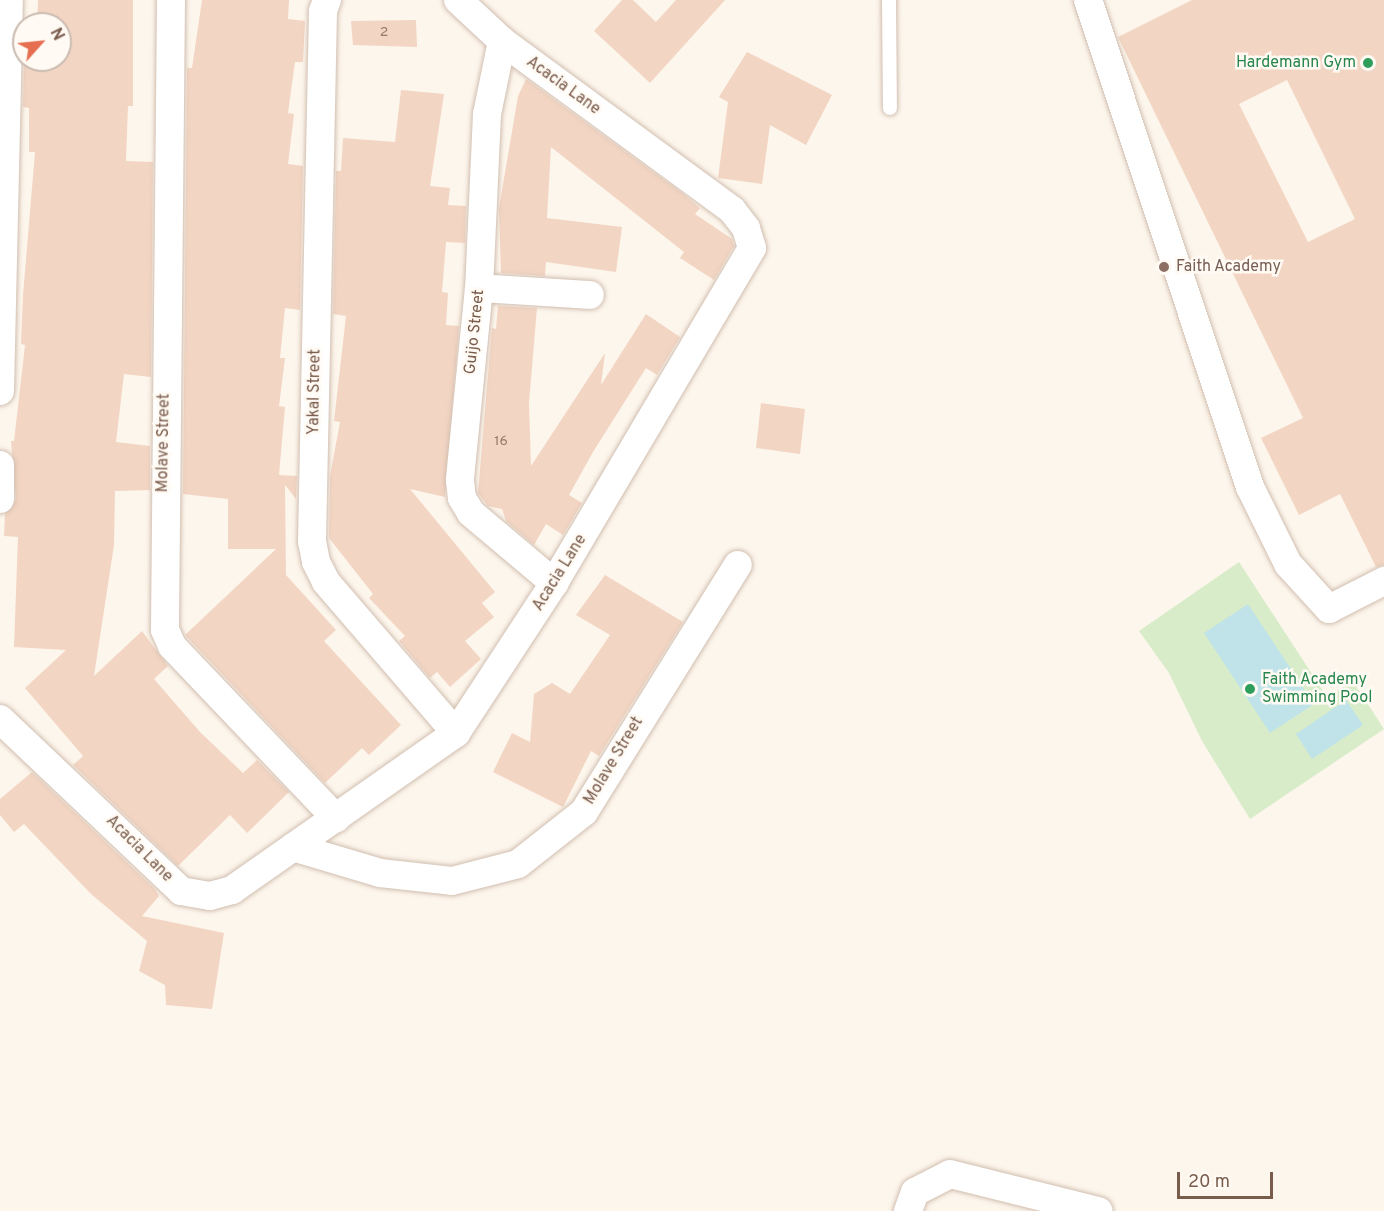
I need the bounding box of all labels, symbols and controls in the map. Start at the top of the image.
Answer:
north arrow [12,12,72,72]
text: N [45,25,68,44]
house number: 2 [380,25,388,41]
street label: Acacia Lane [522,53,604,119]
place label: Hardemann Gym [1236,53,1356,73]
marker: Hardemann Gym [1361,56,1375,70]
place label: Faith Academy [1176,257,1282,277]
marker: Faith Academy [1157,260,1171,274]
street label: Guijo Street [461,289,489,375]
street label: Yakal Street [305,349,325,435]
street label: Molave Street [154,393,174,493]
house number: 16 [494,434,508,450]
street label: Acacia Lane [529,531,591,615]
place label: Faith Academy Swimming Pool [1262,670,1372,708]
marker: Faith Academy Swimming Pool [1243,682,1257,696]
street label: Molave Street [580,714,648,808]
street label: Acacia Lane [102,812,176,886]
scale bar [1180,1160,1276,1198]
text: 20 m [1188,1171,1230,1194]

